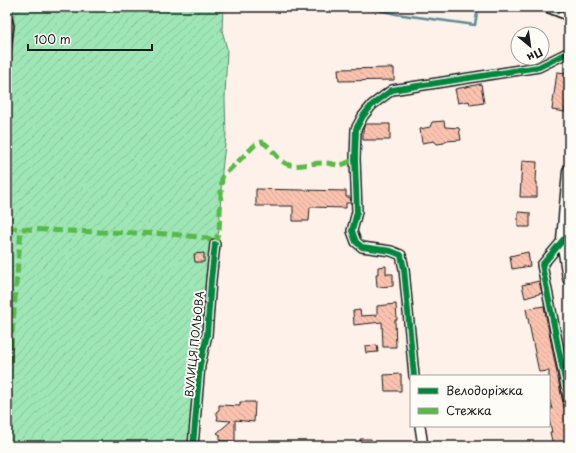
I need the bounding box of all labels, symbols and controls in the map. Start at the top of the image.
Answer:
scale bar [28,26,152,52]
north arrow [510,26,550,66]
text: 100 m [34,30,71,48]
text: Пн [524,44,546,66]
street label: ВУЛИЦЯ ПОЛЬОВА [180,290,208,398]
legend [410,375,550,427]
text: Велодоріжка [446,381,523,399]
text: Стежка [446,401,492,419]

